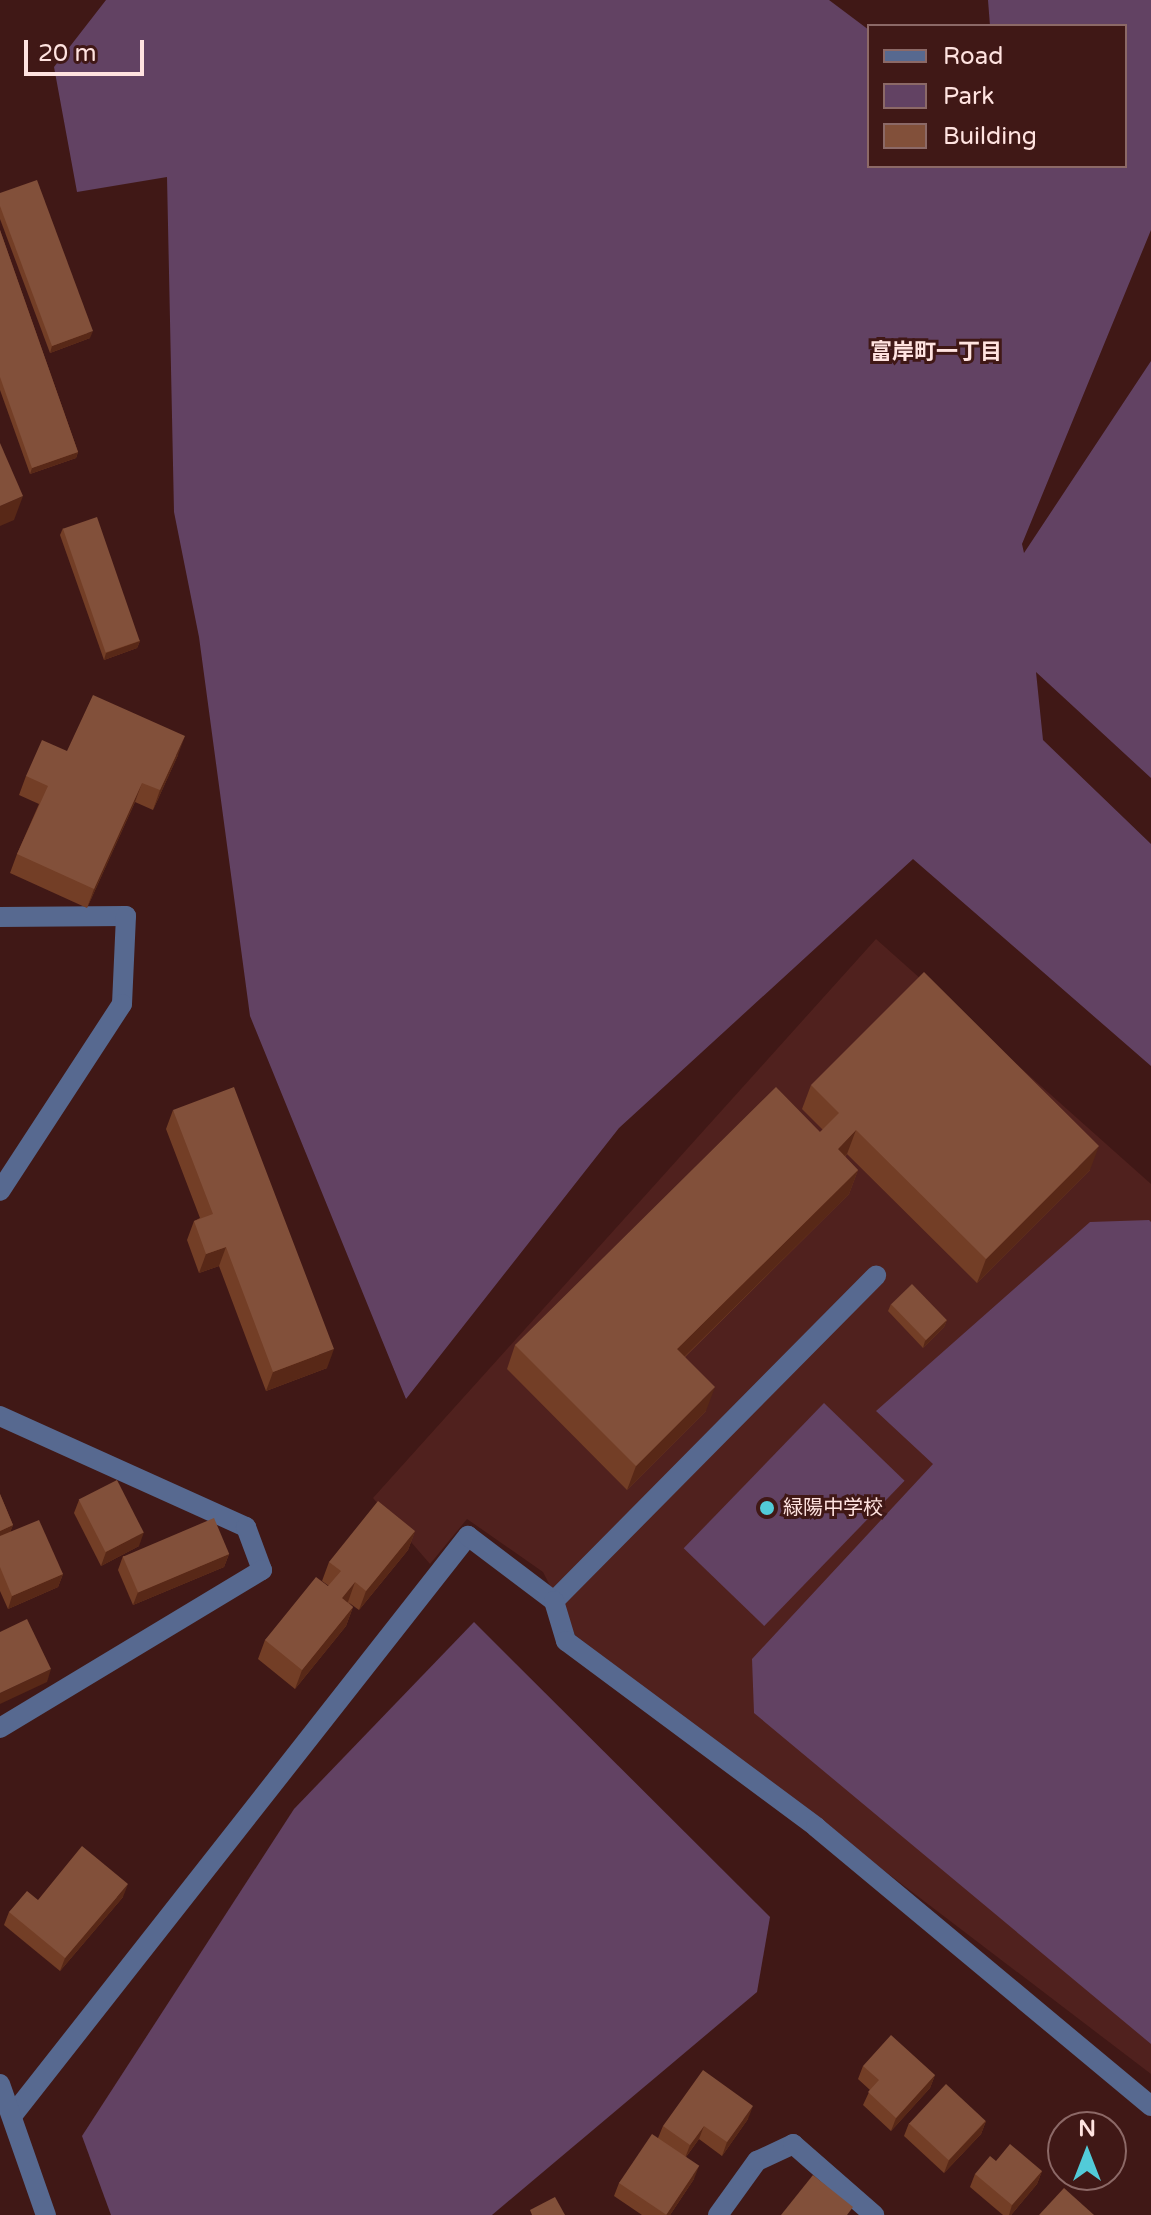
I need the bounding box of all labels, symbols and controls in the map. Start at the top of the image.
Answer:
scale bar [28,24,148,74]
legend [867,24,1127,168]
text: 20 m [38,39,96,68]
text: Road [943,42,1003,71]
text: Park [943,82,994,111]
text: Building [943,122,1037,151]
district label: 富岸町一丁目 [870,340,1002,366]
place label: 緑陽中学校 [783,1496,883,1520]
marker: 緑陽中学校 [758,1499,776,1517]
north arrow [1047,2111,1127,2191]
text: N [1078,2116,1096,2142]

